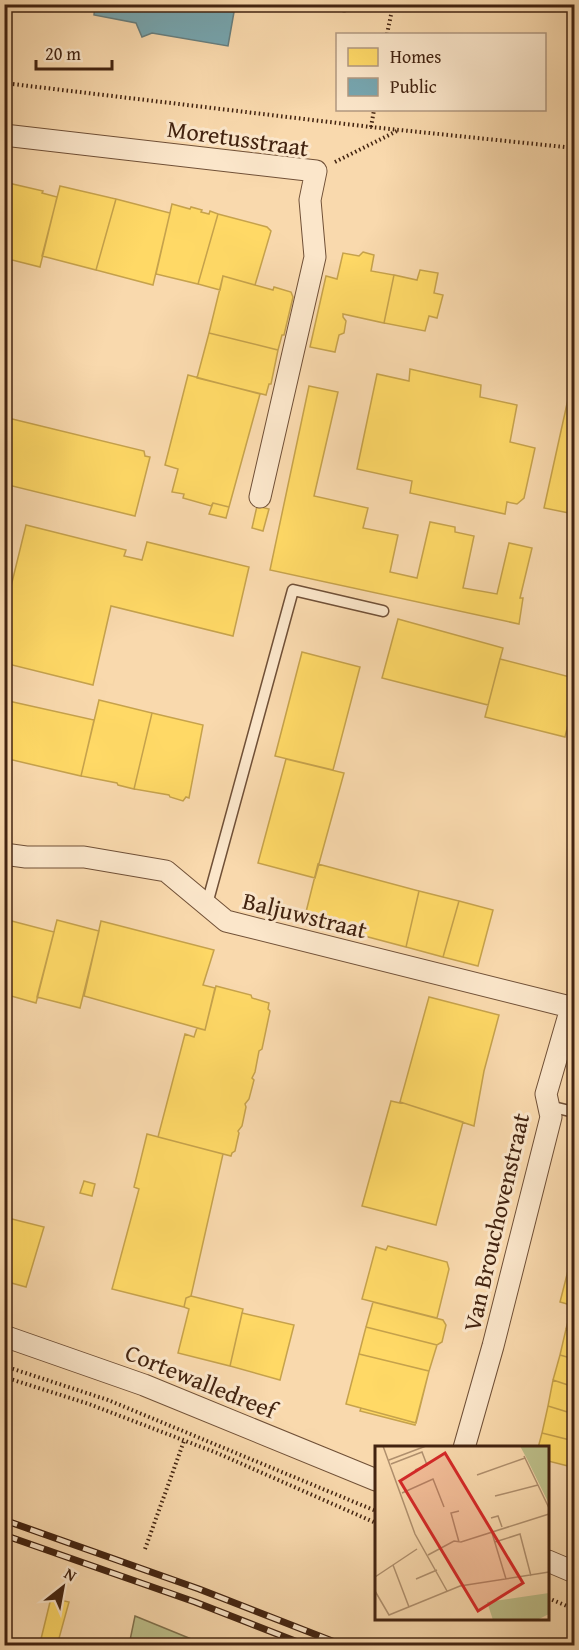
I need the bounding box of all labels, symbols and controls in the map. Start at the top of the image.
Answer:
scale bar [36,33,112,71]
legend [336,33,546,111]
text: 20 m [45,40,81,67]
text: Homes [390,43,441,70]
text: Public [390,73,437,100]
street label: Moretusstraat [165,111,312,165]
street label: Baljuwstraat [239,883,371,947]
street label: Van Brouchovenstraat [454,1109,538,1335]
street label: Cortewalledreef [120,1335,284,1428]
inset map [375,1446,549,1620]
north arrow [33,1557,93,1617]
text: N [60,1561,82,1587]

